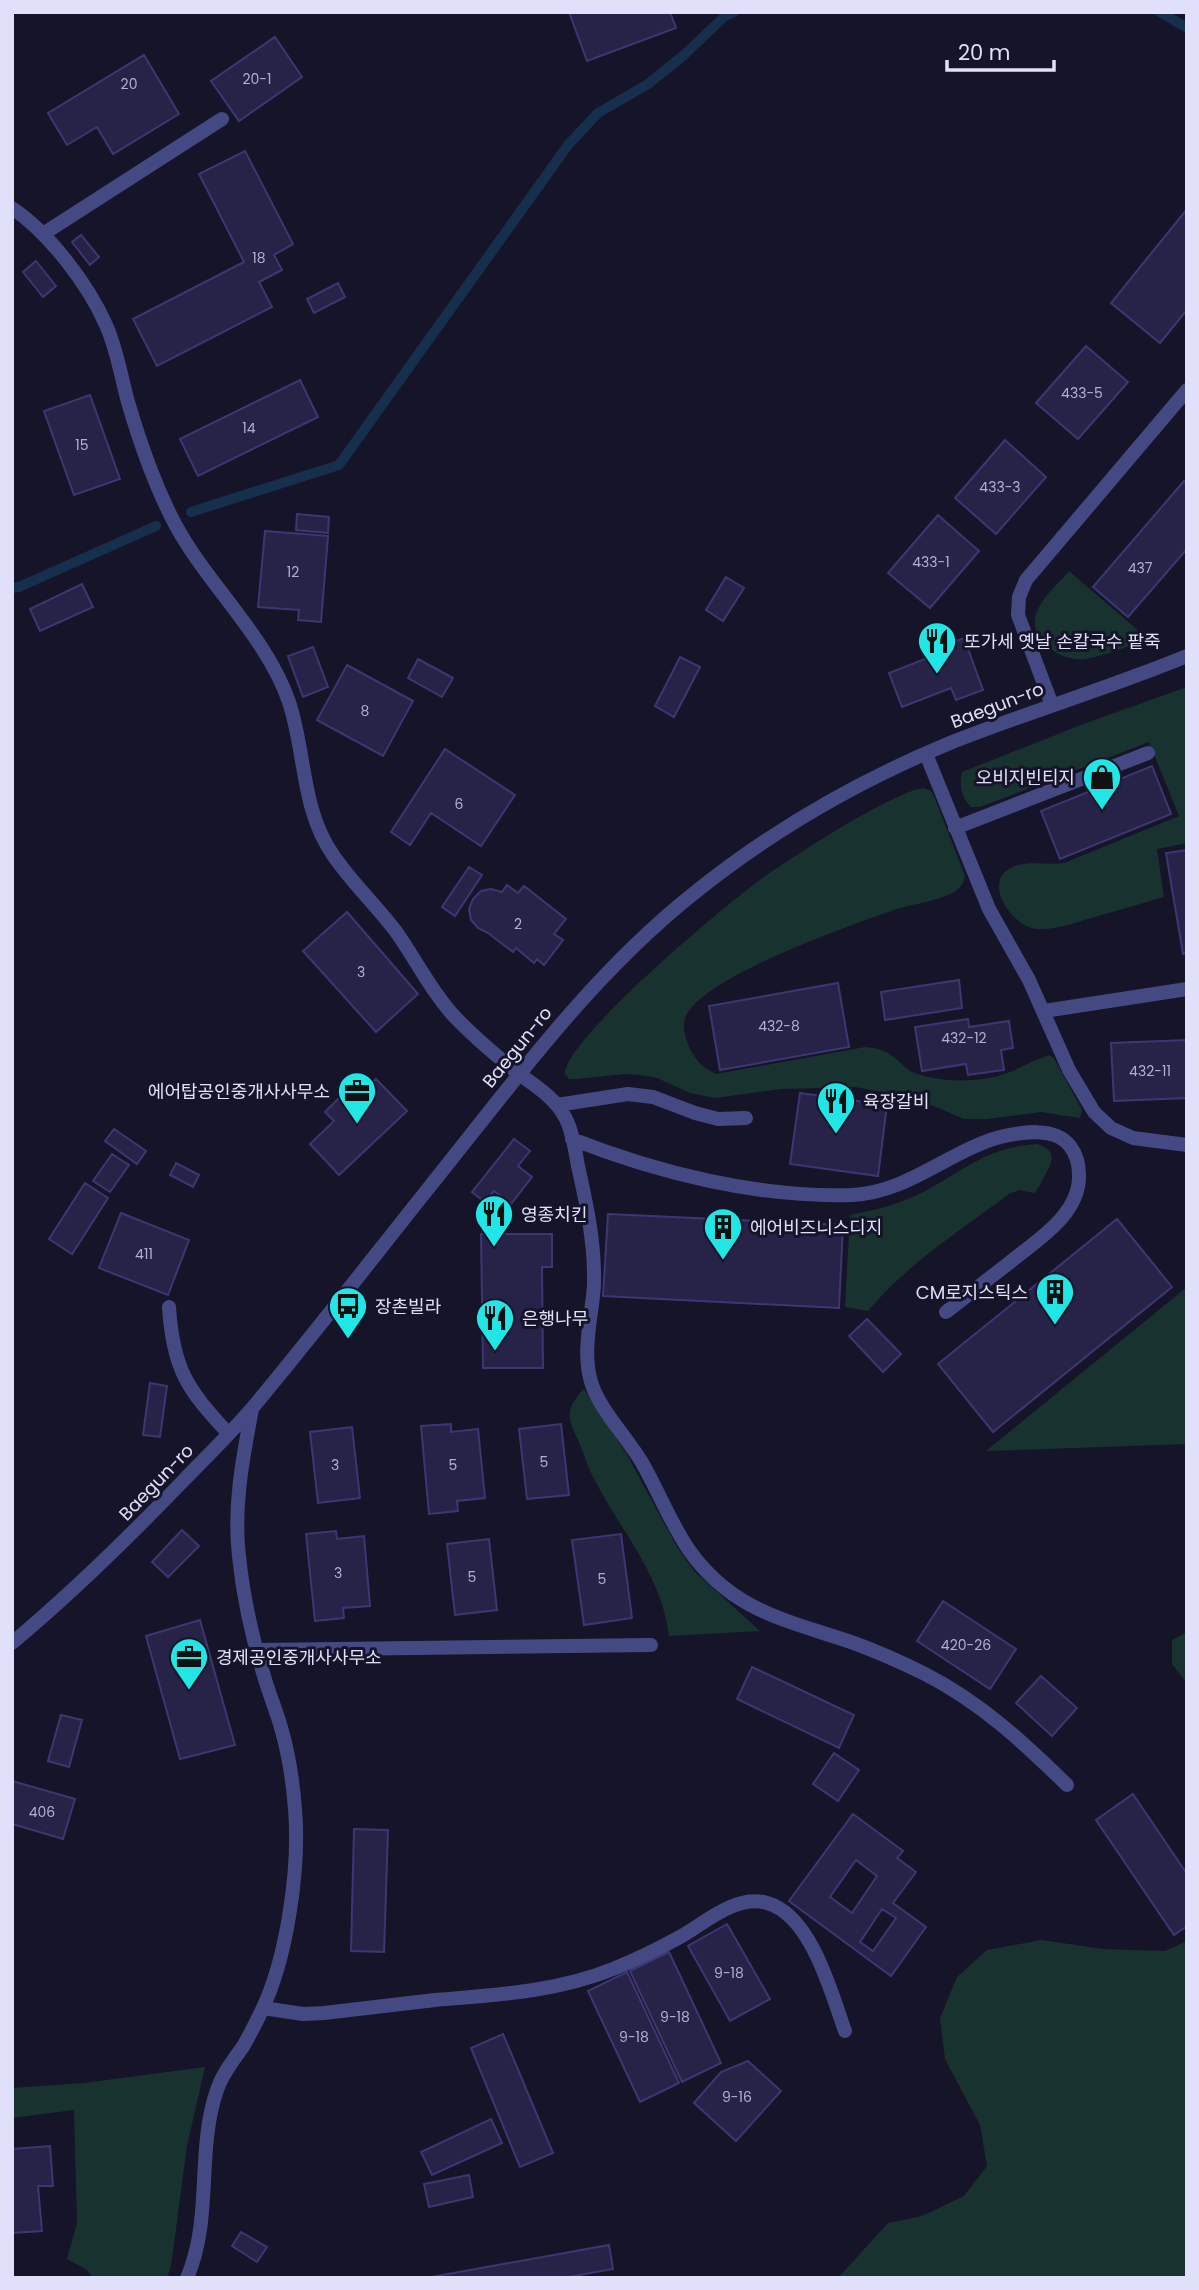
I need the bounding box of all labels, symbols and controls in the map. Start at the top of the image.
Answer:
scale bar [947,28,1054,72]
text: 20 m [958,38,1011,67]
house number: 20-1 [242,69,272,89]
house number: 20 [121,74,137,94]
house number: 18 [252,248,266,268]
house number: 433-5 [1061,383,1103,403]
house number: 14 [242,418,256,438]
house number: 15 [75,435,89,455]
house number: 433-3 [979,477,1021,497]
house number: 433-1 [912,552,950,572]
house number: 437 [1128,558,1153,578]
house number: 12 [287,562,299,582]
restaurant icon: 또가세 옛날 손칼국수 팥죽 [916,620,958,675]
place label: 또가세 옛날 손칼국수 팥죽 [964,629,1161,654]
street label: Baegun-ro [947,676,1047,734]
house number: 8 [361,701,370,721]
shop icon: 오비지빈티지 [1081,756,1123,811]
place label: 오비지빈티지 [976,765,1075,790]
house number: 6 [455,794,464,814]
house number: 2 [514,914,522,934]
house number: 3 [357,962,365,982]
street label: Baegun-ro [477,1001,557,1093]
house number: 432-8 [758,1016,800,1036]
house number: 432-12 [941,1028,987,1048]
house number: 432-11 [1129,1061,1171,1081]
office icon: 에어탑공인중개사사무소 [336,1070,378,1125]
place label: 에어탑공인중개사사무소 [148,1079,330,1104]
restaurant icon: 육장갈비 [815,1080,857,1135]
place label: 육장갈비 [863,1089,929,1114]
restaurant icon: 영종치킨 [473,1193,515,1248]
place label: 영종치킨 [521,1202,587,1227]
building icon: 에어비즈니스디지 [702,1206,744,1261]
place label: 에어비즈니스디지 [750,1215,882,1240]
house number: 411 [135,1244,153,1264]
building icon: CM로지스틱스 [1034,1271,1076,1326]
place label: CM로지스틱스 [916,1280,1028,1305]
bus stop icon: 장촌빌라 [327,1285,369,1340]
place label: 장촌빌라 [375,1294,442,1319]
restaurant icon: 은행나무 [474,1297,516,1352]
place label: 은행나무 [522,1306,588,1331]
street label: Baegun-ro [113,1438,199,1526]
house number: 5 [540,1452,548,1472]
house number: 3 [331,1455,339,1475]
house number: 5 [449,1455,457,1475]
house number: 3 [334,1563,342,1583]
house number: 5 [468,1567,476,1587]
house number: 5 [598,1569,606,1589]
house number: 420-26 [941,1635,991,1655]
office icon: 경제공인중개사사무소 [168,1636,210,1691]
place label: 경제공인중개사사무소 [216,1645,382,1670]
house number: 406 [29,1802,55,1822]
house number: 9-18 [714,1963,744,1983]
house number: 9-18 [660,2007,690,2027]
house number: 9-18 [619,2027,649,2047]
house number: 9-16 [722,2087,752,2107]

